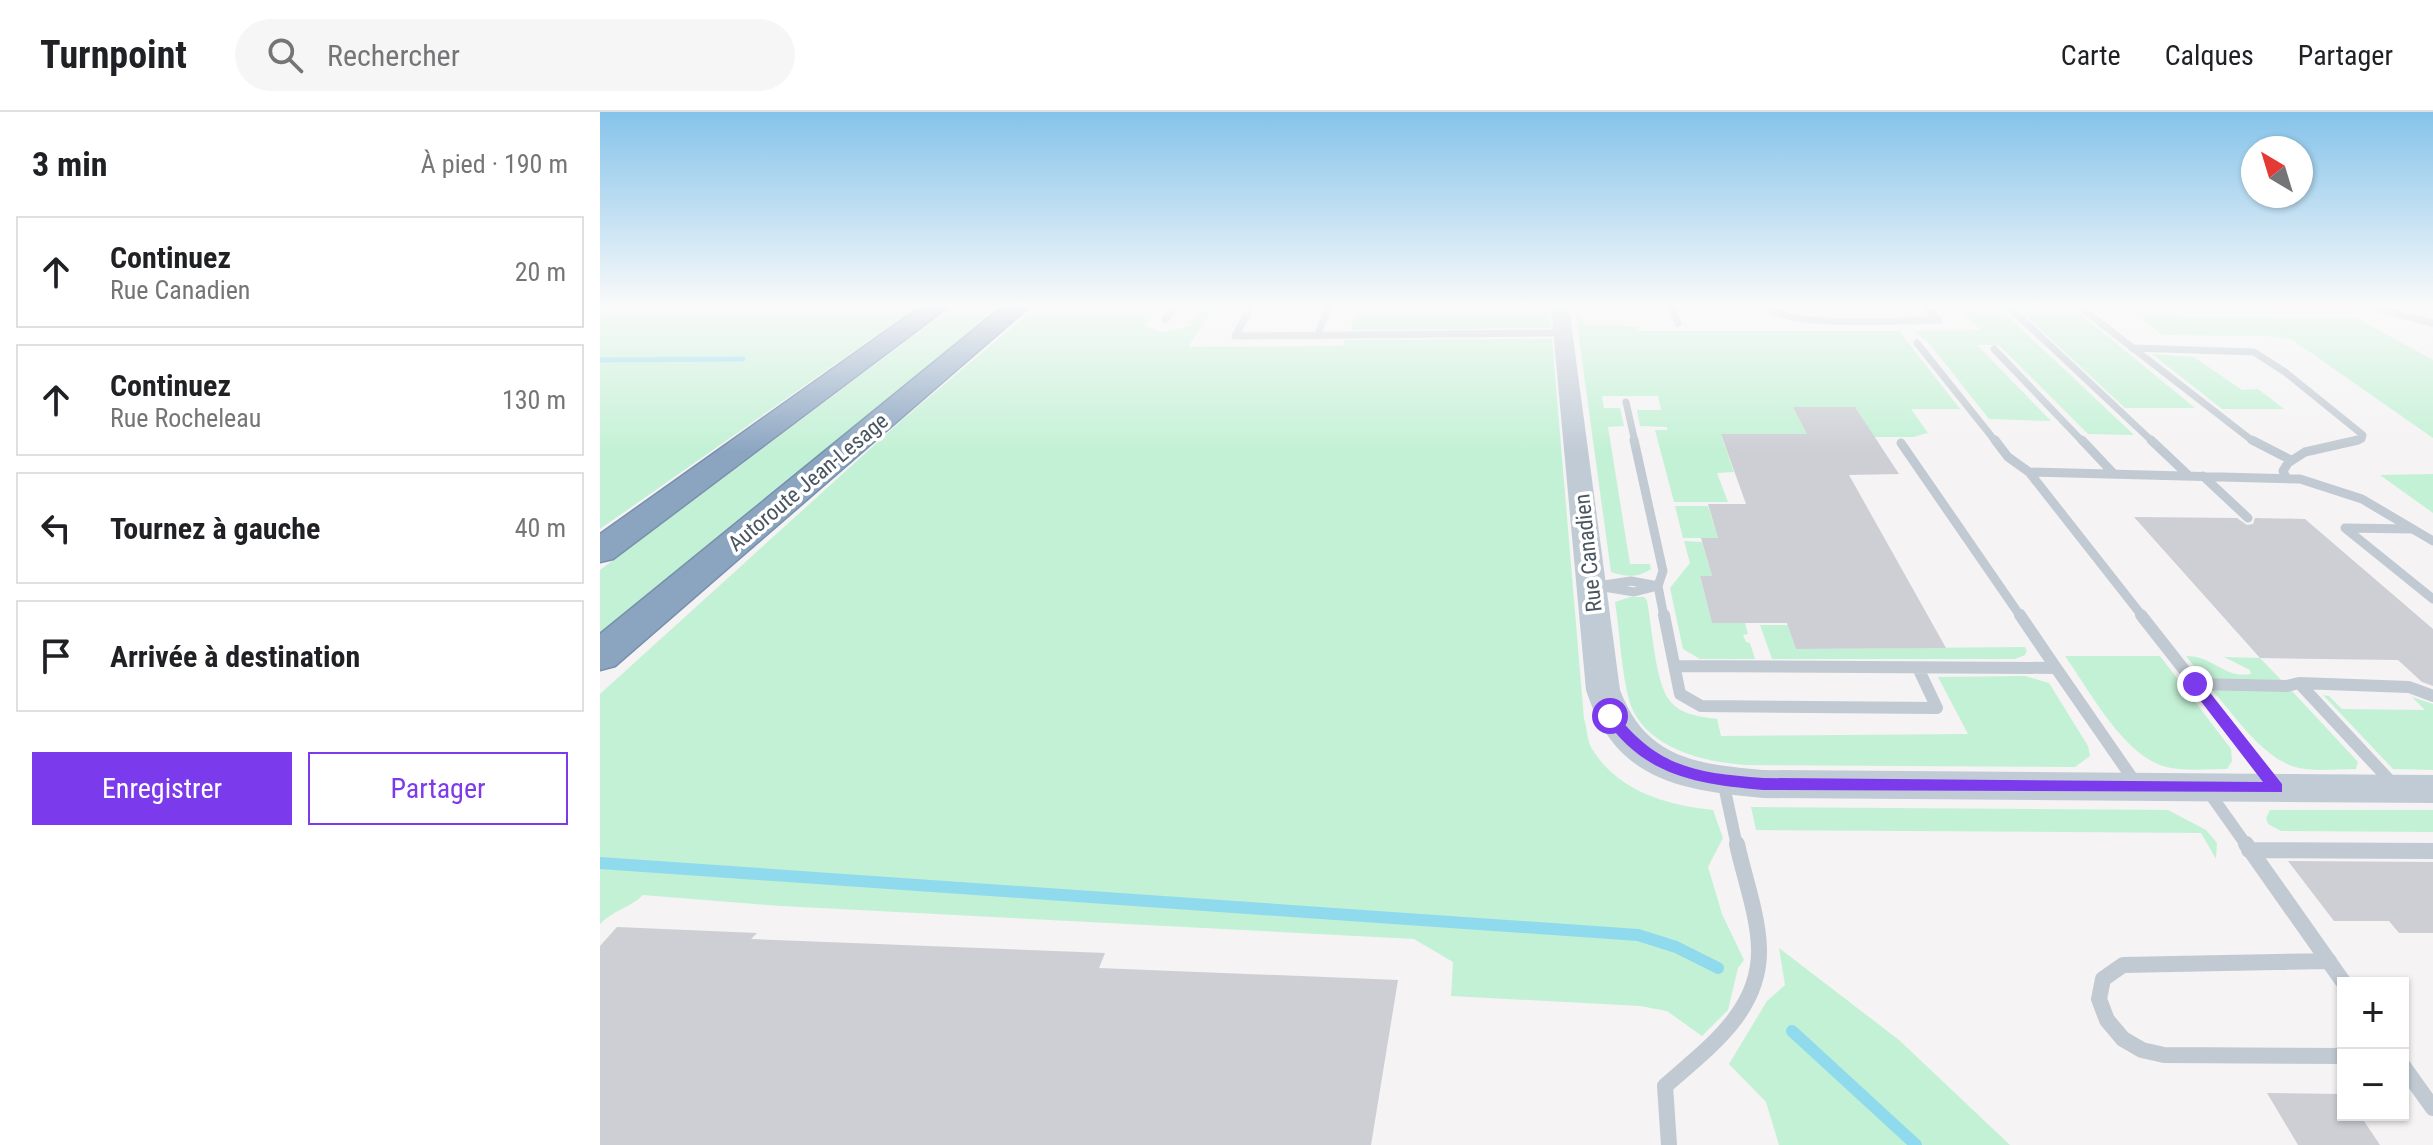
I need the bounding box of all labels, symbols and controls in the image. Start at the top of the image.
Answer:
search box [235,19,795,91]
text: Turnpoint [40,33,187,77]
icon: search [263,33,307,77]
text: Rechercher [327,38,460,73]
text: Carte [2061,39,2121,72]
text: Calques [2165,39,2254,72]
text: Partager [2298,39,2393,72]
north arrow [2241,136,2313,208]
text: 3 min [32,144,108,184]
text: À pied · 190 m [421,149,568,179]
text: Continuez [110,240,231,275]
icon: ahead [34,250,78,294]
text: 20 m [515,257,566,287]
text: Rue Canadien [110,275,250,305]
text: Continuez [110,368,231,403]
icon: ahead [34,378,78,422]
text: 130 m [502,385,566,415]
text: Rue Rocheleau [110,403,261,433]
street label: Autoroute Jean-Lesage [723,408,893,556]
street label: Rue Canadien [1569,493,1607,613]
icon: left [34,506,78,550]
text: Tournez à gauche [110,511,320,546]
text: 40 m [515,513,566,543]
icon: arrive [34,634,78,678]
text: Arrivée à destination [110,639,360,674]
route end [2177,666,2213,702]
route start [1592,698,1628,734]
button: Enregistrer [32,752,292,825]
button: Partager [308,752,568,825]
map controls [2337,977,2409,1121]
button: + [2337,977,2409,1049]
button: − [2337,1049,2409,1121]

